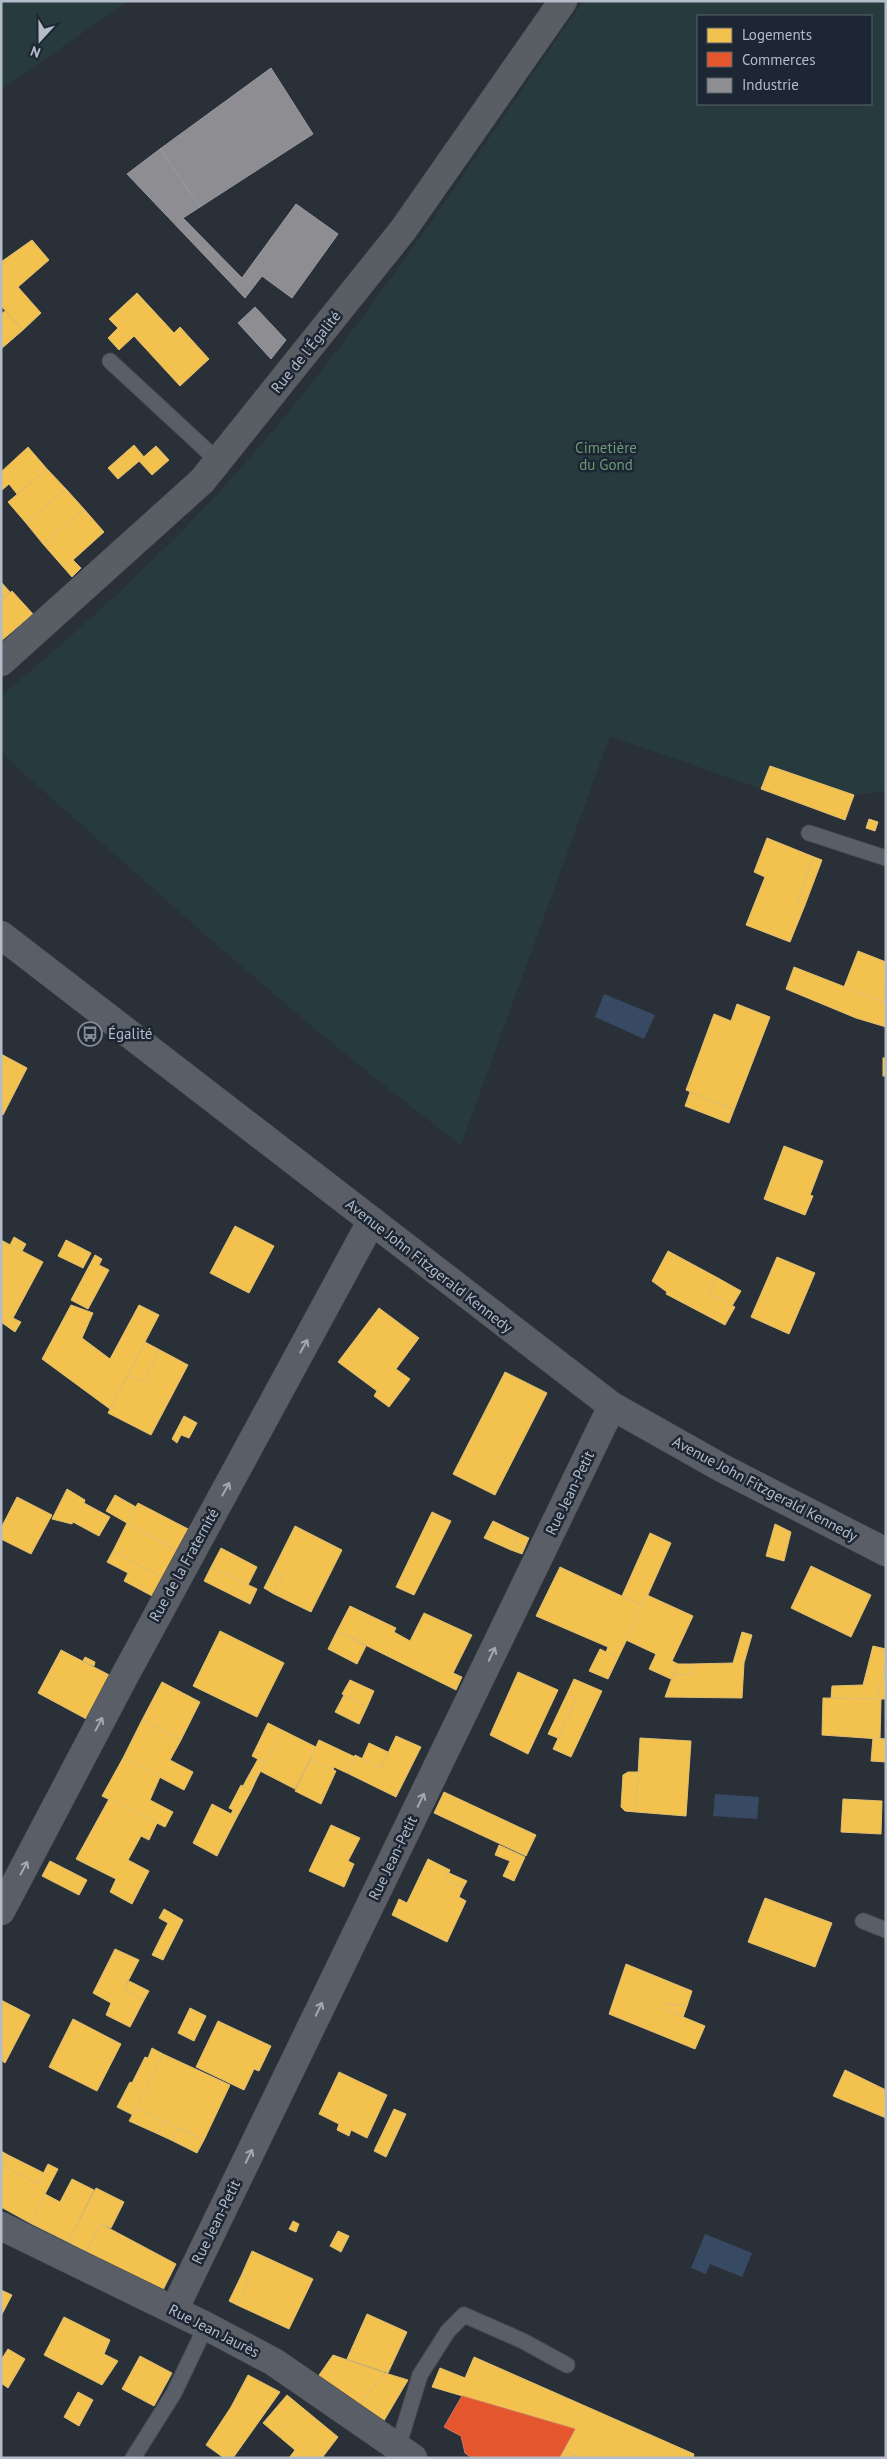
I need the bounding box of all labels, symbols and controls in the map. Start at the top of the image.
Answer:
north arrow [15,15,65,65]
legend [697,15,872,105]
text: Logements [742,25,812,44]
text: N [28,42,43,62]
text: Commerces [742,50,816,69]
text: Industrie [742,75,799,94]
street label: Rue de l'Égalité [267,307,345,397]
park label: Cimetière du Gond [575,438,637,474]
bus stop icon: Égalité [77,1021,103,1047]
place label: Égalité [108,1024,152,1043]
street label: Avenue John Fitzgerald Kennedy [342,1194,517,1337]
one-way arrow [300,1339,309,1354]
street label: Avenue John Fitzgerald Kennedy [669,1432,861,1545]
street label: Rue Jean-Petit [541,1448,598,1538]
one-way arrow [221,1481,231,1496]
street label: Rue de la Fraternité [145,1505,223,1625]
one-way arrow [488,1647,497,1662]
one-way arrow [95,1717,104,1732]
one-way arrow [417,1793,426,1808]
street label: Rue Jean-Petit [364,1813,421,1903]
one-way arrow [20,1861,29,1876]
one-way arrow [315,2002,325,2017]
one-way arrow [244,2149,254,2164]
street label: Rue Jean-Petit [187,2177,244,2267]
street label: Rue Jean Jaurès [166,2300,263,2362]

